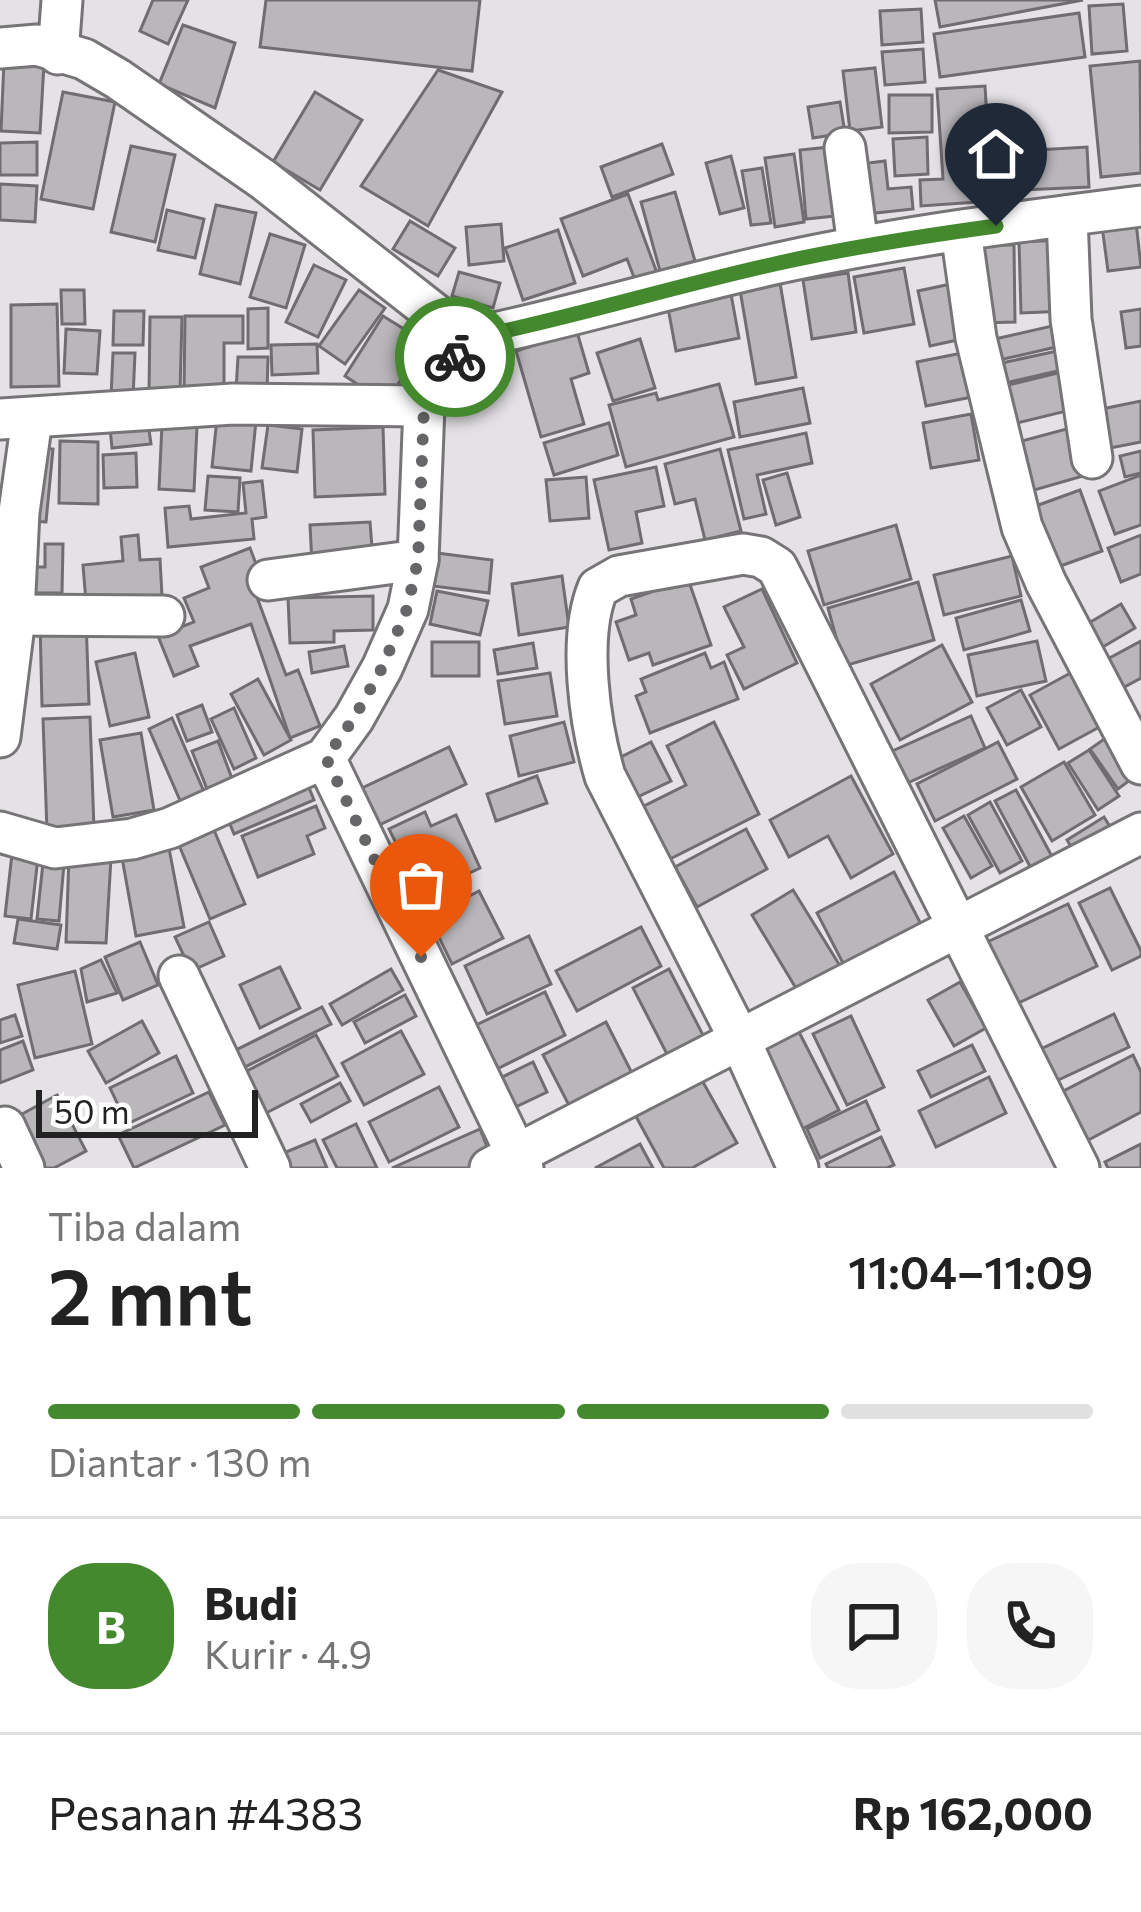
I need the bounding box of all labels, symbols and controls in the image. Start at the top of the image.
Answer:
pin [945,103,1047,226]
icon: home [963,121,1029,187]
courier [395,297,515,417]
icon: bike [422,324,488,390]
pin [370,834,472,957]
icon: bag [388,852,454,918]
scale bar [36,1084,258,1137]
text: 50 m [54,1090,130,1131]
text: Tiba dalam [48,1201,241,1249]
text: 11:04–11:09 [848,1243,1093,1298]
text: 2 mnt [48,1246,253,1341]
text: Diantar · 130 m [48,1437,311,1485]
button: chat [811,1563,937,1689]
button: phone [967,1563,1093,1689]
text: Budi [204,1574,298,1629]
text: B [96,1598,126,1653]
text: Kurir · 4.9 [204,1629,372,1677]
text: Pesanan #4383 [48,1784,363,1839]
text: Rp 162,000 [853,1784,1093,1839]

